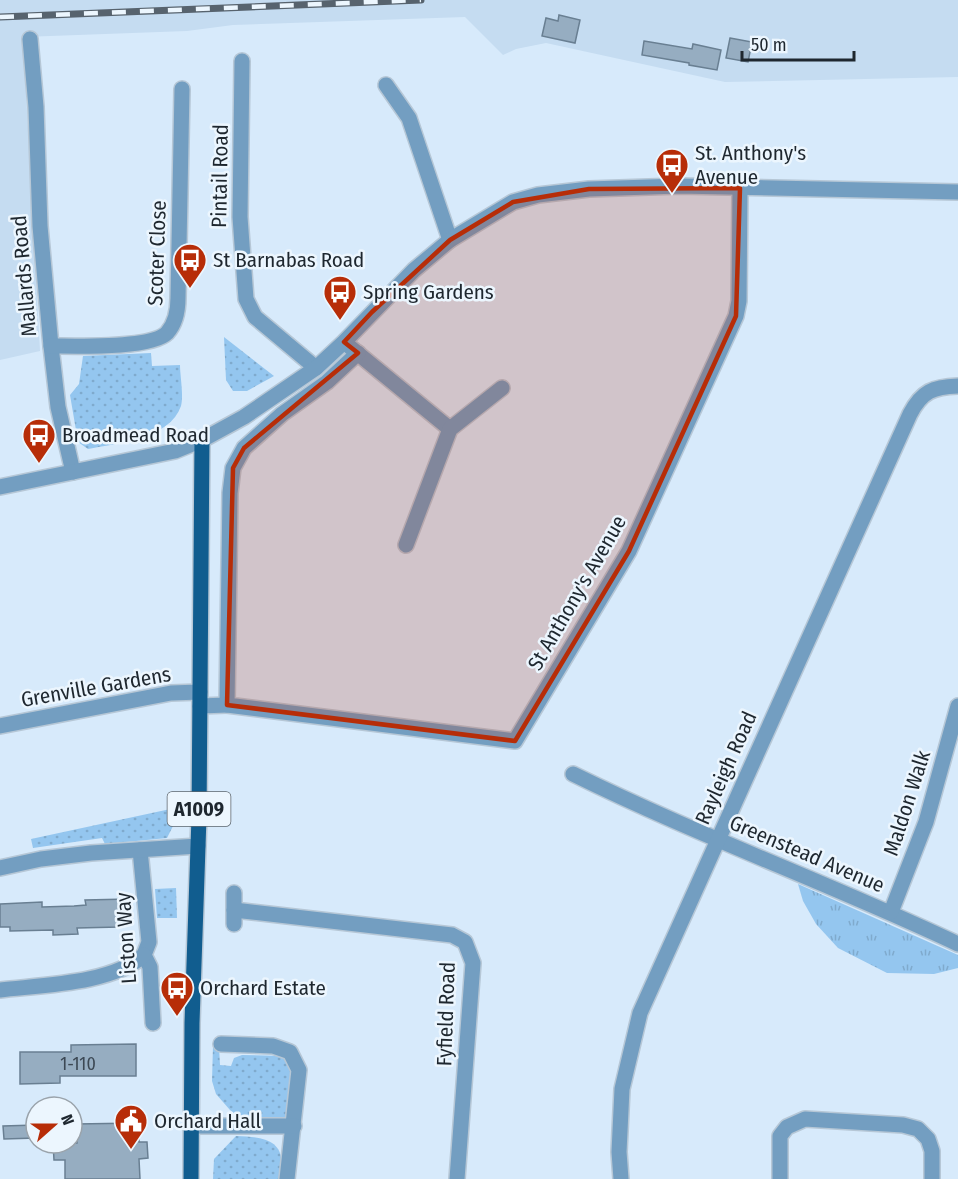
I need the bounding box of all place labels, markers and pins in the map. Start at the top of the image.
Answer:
place label: St. Anthony's Avenue [695,140,806,190]
bus stop icon: St. Anthony's Avenue [654,147,690,194]
bus stop icon: St Barnabas Road [172,242,208,289]
place label: St Barnabas Road [213,247,364,273]
bus stop icon: Spring Gardens [322,274,358,321]
place label: Spring Gardens [363,279,494,305]
bus stop icon: Broadmead Road [21,417,57,464]
place label: Broadmead Road [62,422,209,448]
bus stop icon: Orchard Estate [159,970,195,1017]
place label: Orchard Estate [200,975,326,1001]
public building icon: Orchard Hall [113,1103,149,1150]
place label: Orchard Hall [154,1108,262,1134]

